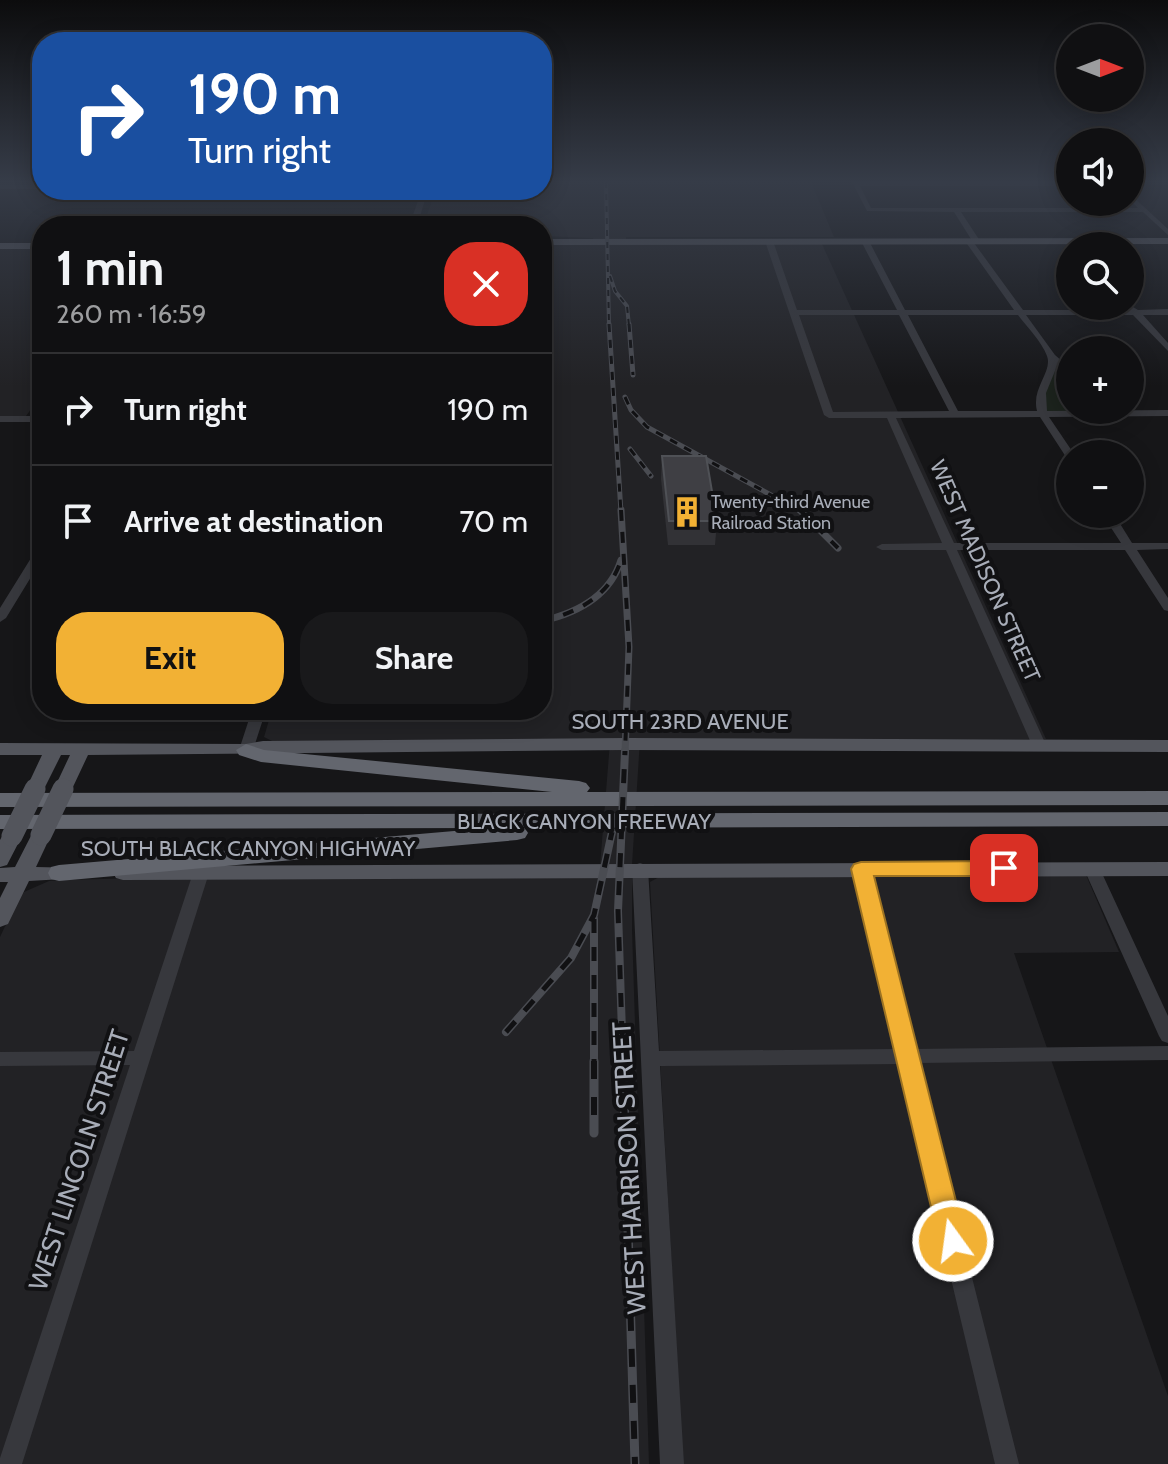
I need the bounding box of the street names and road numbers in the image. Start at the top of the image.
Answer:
street label: WEST MADISON STREET [924,456,1046,686]
street label: SOUTH 23RD AVENUE [571,708,789,735]
street label: BLACK CANYON FREEWAY [457,808,712,835]
street label: SOUTH BLACK CANYON HIGHWAY [81,835,416,862]
street label: WEST HARRISON STREET [605,1021,653,1315]
street label: WEST LINCOLN STREET [22,1026,136,1294]

